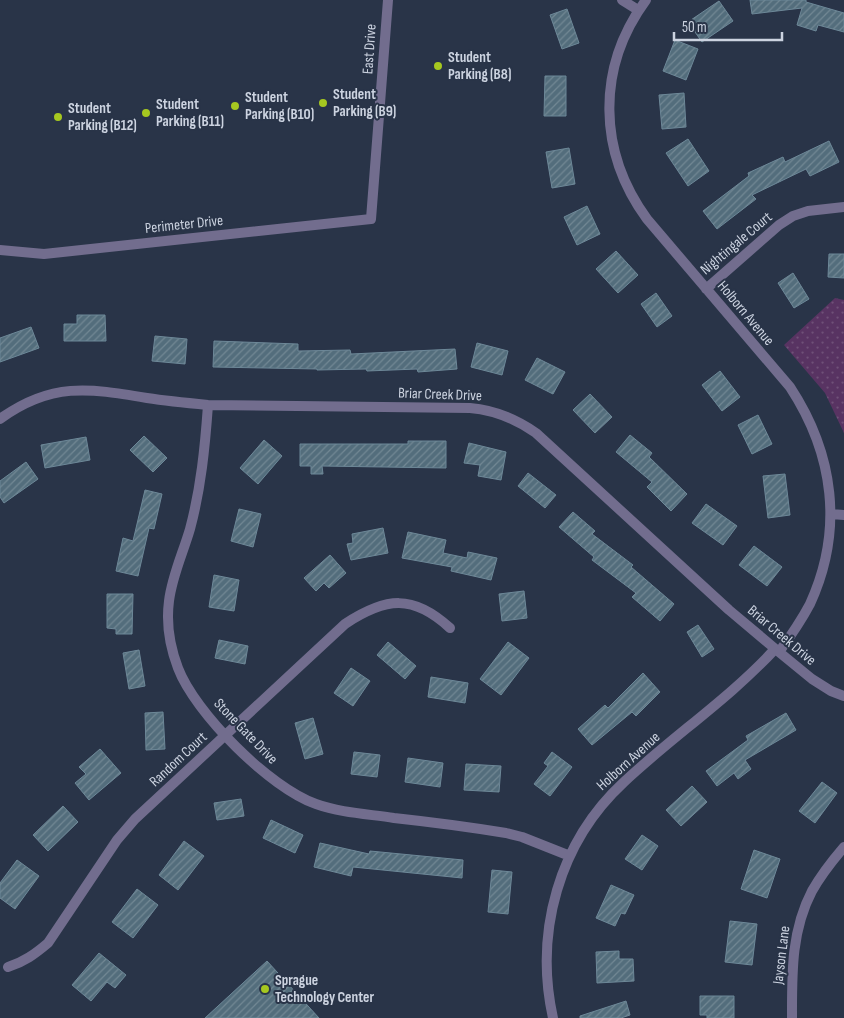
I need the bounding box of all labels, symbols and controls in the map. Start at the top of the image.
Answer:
scale bar [674,10,782,42]
text: 50 m [682,18,707,37]
street label: East Drive [358,23,381,75]
place label: Student Parking (B8) [448,48,511,84]
marker: Student Parking (B8) [432,60,444,72]
place label: Student Parking (B9) [333,85,396,121]
place label: Student Parking (B10) [245,88,314,124]
place label: Student Parking (B11) [156,95,224,131]
marker: Student Parking (B9) [317,97,329,109]
place label: Student Parking (B12) [68,99,137,135]
marker: Student Parking (B10) [229,100,241,112]
marker: Student Parking (B11) [140,107,152,119]
marker: Student Parking (B12) [52,111,64,123]
street label: Nightingale Court [696,207,777,279]
street label: Perimeter Drive [144,211,224,238]
street label: Holborn Avenue [713,277,778,350]
street label: Briar Creek Drive [398,384,482,405]
street label: Briar Creek Drive [743,601,820,670]
street label: Stone Gate Drive [210,694,282,768]
street label: Random Court [145,728,212,791]
street label: Holborn Avenue [593,728,664,795]
street label: Jayson Lane [768,925,795,986]
place label: Sprague Technology Center [275,971,374,1007]
marker: Sprague Technology Center [259,983,271,995]

